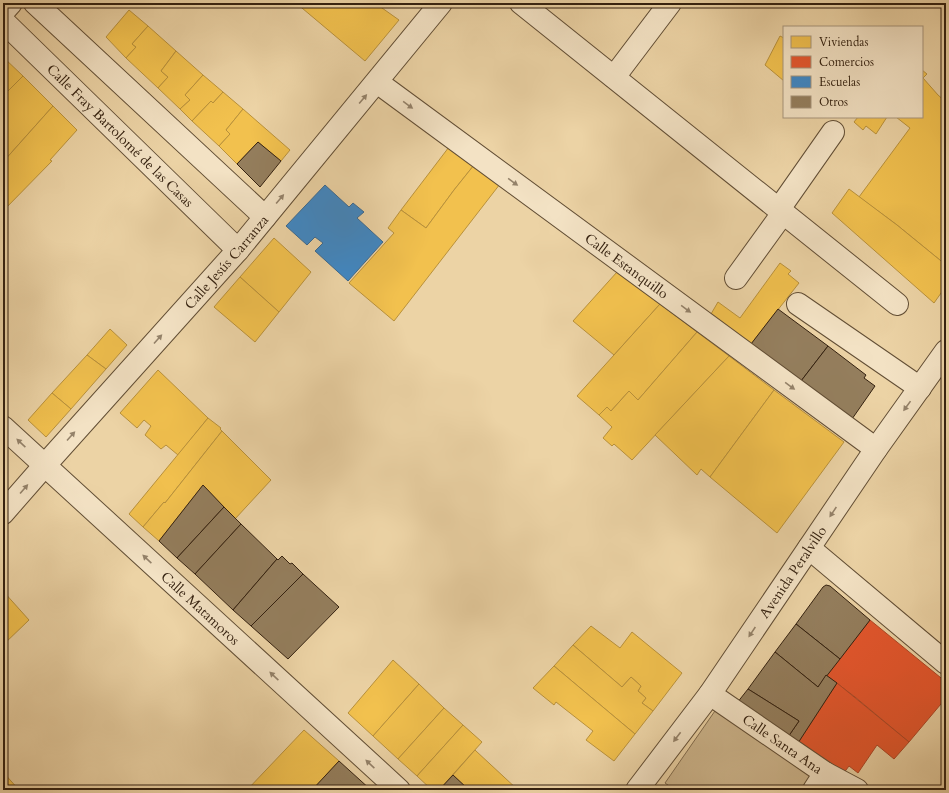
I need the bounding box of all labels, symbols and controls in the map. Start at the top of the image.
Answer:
legend [783,26,923,118]
text: Viviendas [819,34,869,50]
text: Comercios [819,54,874,70]
street label: Calle Fray Bartolomé de las Casas [43,60,198,212]
text: Escuelas [819,74,860,90]
one-way arrow [358,94,367,104]
text: Otros [819,94,848,110]
one-way arrow [403,101,414,109]
one-way arrow [508,178,519,186]
one-way arrow [275,194,284,205]
street label: Calle Jesús Carranza [180,211,273,314]
street label: Calle Estanquillo [581,229,673,303]
one-way arrow [680,304,691,313]
one-way arrow [153,334,162,345]
one-way arrow [785,381,796,390]
one-way arrow [903,400,911,411]
one-way arrow [66,431,75,441]
one-way arrow [16,438,26,448]
one-way arrow [19,484,28,494]
one-way arrow [829,507,837,518]
street label: Avenida Peralvillo [755,522,831,622]
one-way arrow [142,555,153,564]
street label: Calle Matamoros [157,567,244,650]
one-way arrow [748,626,756,637]
one-way arrow [269,671,279,680]
street label: Calle Santa Ana [738,710,826,778]
one-way arrow [673,732,681,743]
one-way arrow [365,759,375,768]

